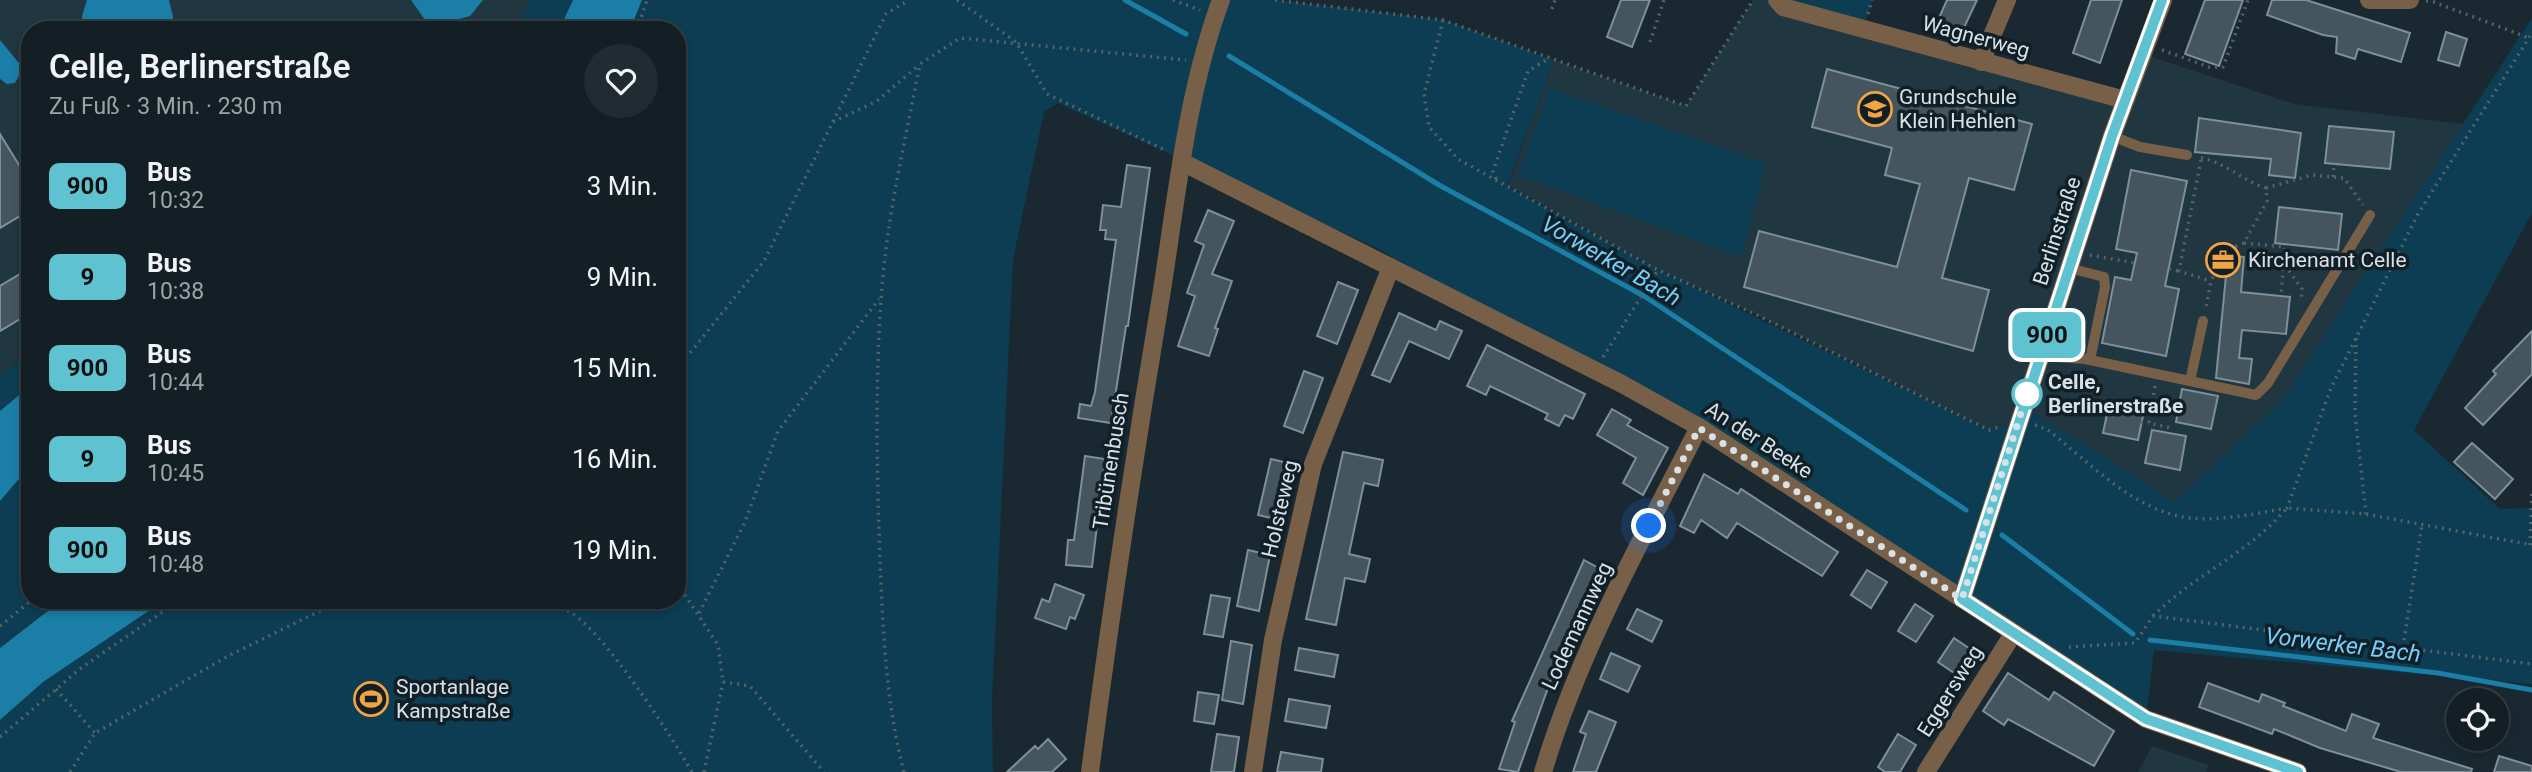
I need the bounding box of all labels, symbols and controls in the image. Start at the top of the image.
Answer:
street label: Wagnerweg [1920,11,2032,63]
button: heart [584,44,658,118]
text: Celle, Berlinerstraße [49,47,350,86]
place label: Grundschule Klein Hehlen [1899,85,2017,133]
school or university icon: Grundschule Klein Hehlen [1856,90,1894,128]
text: Zu Fuß · 3 Min. · 230 m [49,93,282,120]
text: Bus [147,157,192,187]
text: 3 Min. [587,171,658,201]
text: 900 [67,172,108,200]
street label: Berlinstraße [2028,174,2086,288]
text: 10:32 [147,187,204,214]
water label: Vorwerker Bach [1537,210,1685,312]
office icon: Kirchenamt Celle [2204,241,2242,279]
text: Bus [147,248,192,278]
place label: Kirchenamt Celle [2248,248,2407,272]
text: 9 Min. [587,262,658,292]
text: 9 [81,263,94,291]
text: 10:38 [147,278,204,305]
line badge: 900 [2007,312,2087,358]
text: 900 [2026,321,2068,349]
text: Bus [147,339,192,369]
text: 15 Min. [572,353,658,383]
text: 900 [67,354,108,382]
text: 10:44 [147,369,204,396]
place label: Celle, Berlinerstraße [2048,370,2183,418]
marker: Celle, Berlinerstraße [2012,379,2042,409]
street label: Tribünenbusch [1088,391,1134,531]
street label: An der Beeke [1701,397,1817,483]
text: Bus [147,430,192,460]
text: 16 Min. [572,444,658,474]
text: 9 [81,445,94,473]
street label: Holsteweg [1257,458,1303,560]
text: 10:45 [147,460,204,487]
your location [1631,508,1666,543]
text: Bus [147,521,192,551]
text: 19 Min. [572,535,658,565]
text: 900 [67,536,108,564]
text: 10:48 [147,551,204,578]
street label: Lodemannweg [1537,558,1617,694]
water label: Vorwerker Bach [2264,622,2422,668]
street label: Eggersweg [1912,641,1988,741]
place label: Sportanlage Kampstraße [396,675,510,723]
sports icon: Sportanlage Kampstraße [352,680,390,718]
map controls [2446,688,2509,751]
button: locate [2446,688,2509,751]

